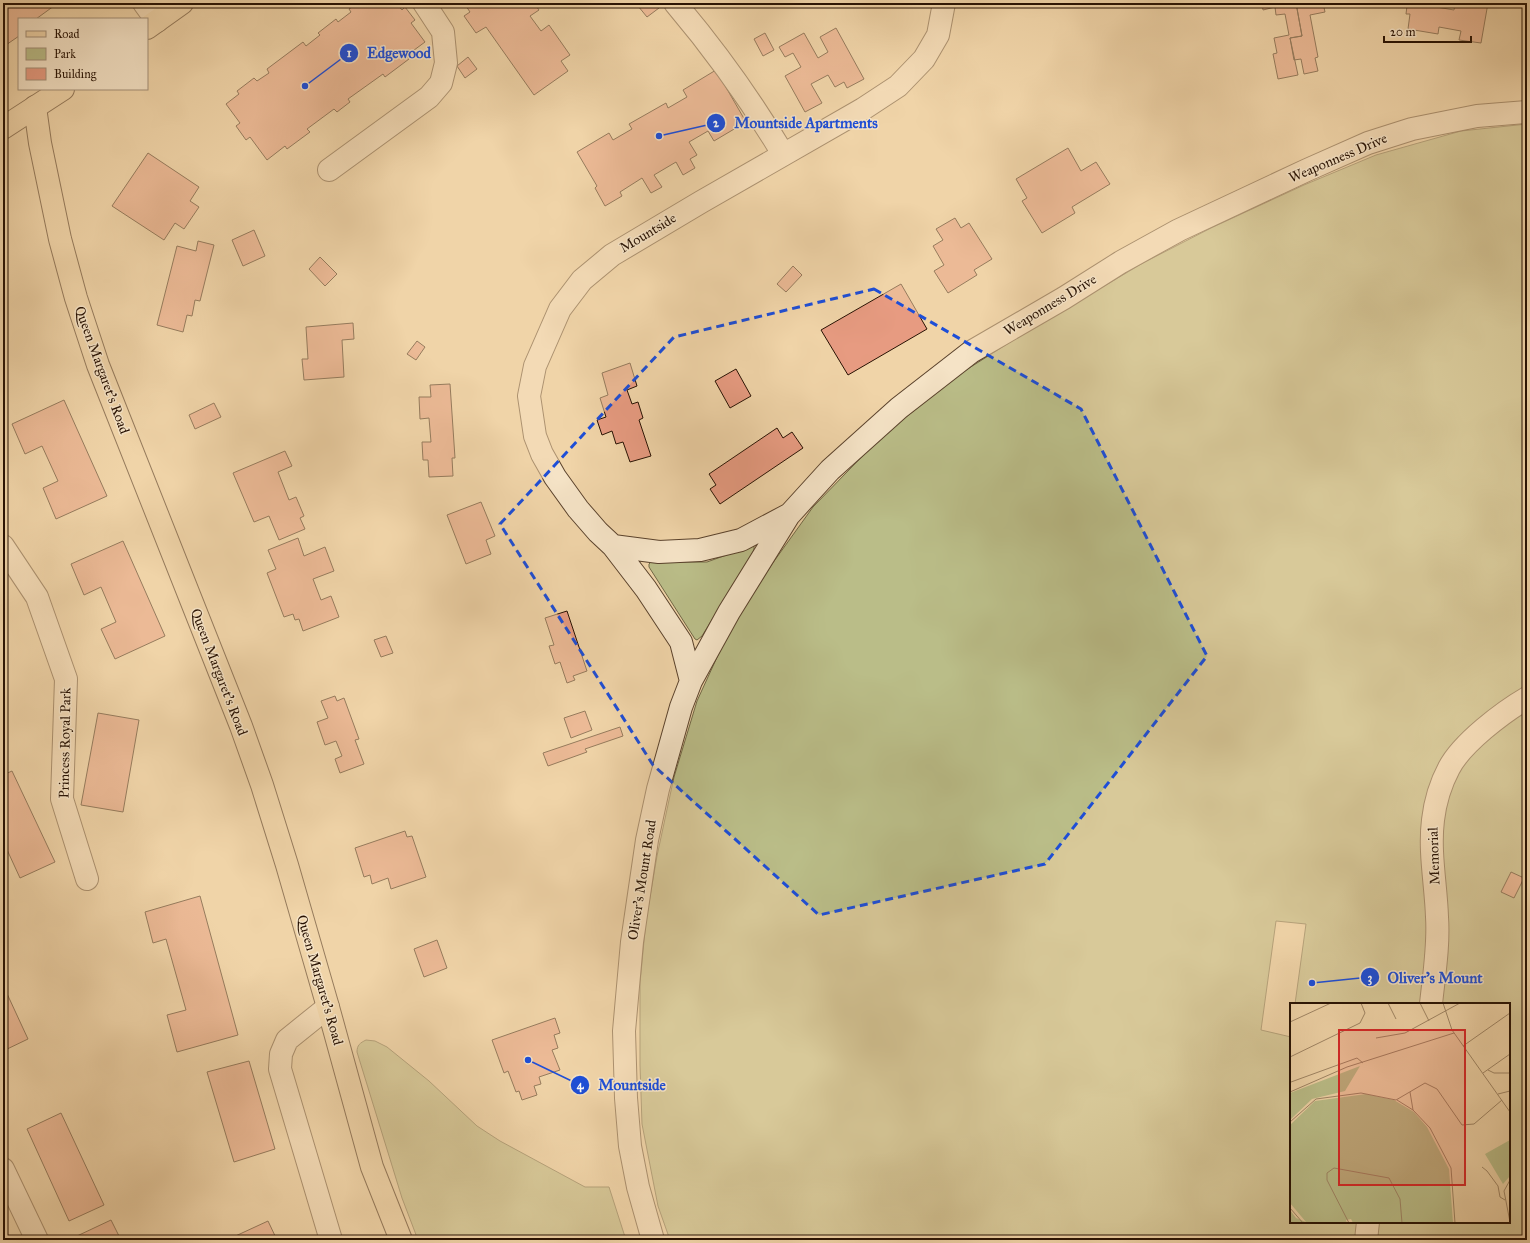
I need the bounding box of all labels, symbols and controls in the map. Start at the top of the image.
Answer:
legend [18,18,148,90]
scale bar [1384,18,1471,44]
text: 20 m [1390,25,1416,39]
text: Road [54,27,80,41]
callout: Edgewood [339,39,439,66]
text: Edgewood [367,44,432,63]
text: 1 [347,46,352,60]
text: Park [54,47,76,61]
text: Building [54,67,97,82]
callout: Mountside Apartments [706,110,886,137]
text: Mountside Apartments [734,114,878,133]
text: 2 [713,116,720,130]
street label: Weaponness Drive [1286,130,1390,186]
street label: Mountside [617,209,680,257]
street label: Weaponness Drive [1001,271,1100,339]
street label: Queen Margaret's Road [71,304,133,436]
street label: Queen Margaret's Road [187,606,251,738]
street label: Princess Royal Park [56,687,74,799]
street label: Oliver's Mount Road [624,819,660,941]
street label: Memorial [1424,827,1444,885]
street label: Queen Margaret's Road [293,913,347,1047]
callout: Oliver's Mount [1360,964,1491,991]
text: Oliver's Mount [1387,969,1483,987]
text: 3 [1368,971,1373,986]
inset map [1290,1003,1510,1223]
callout: Mountside [570,1071,673,1098]
text: Mountside [598,1076,667,1094]
text: 4 [577,1078,585,1093]

